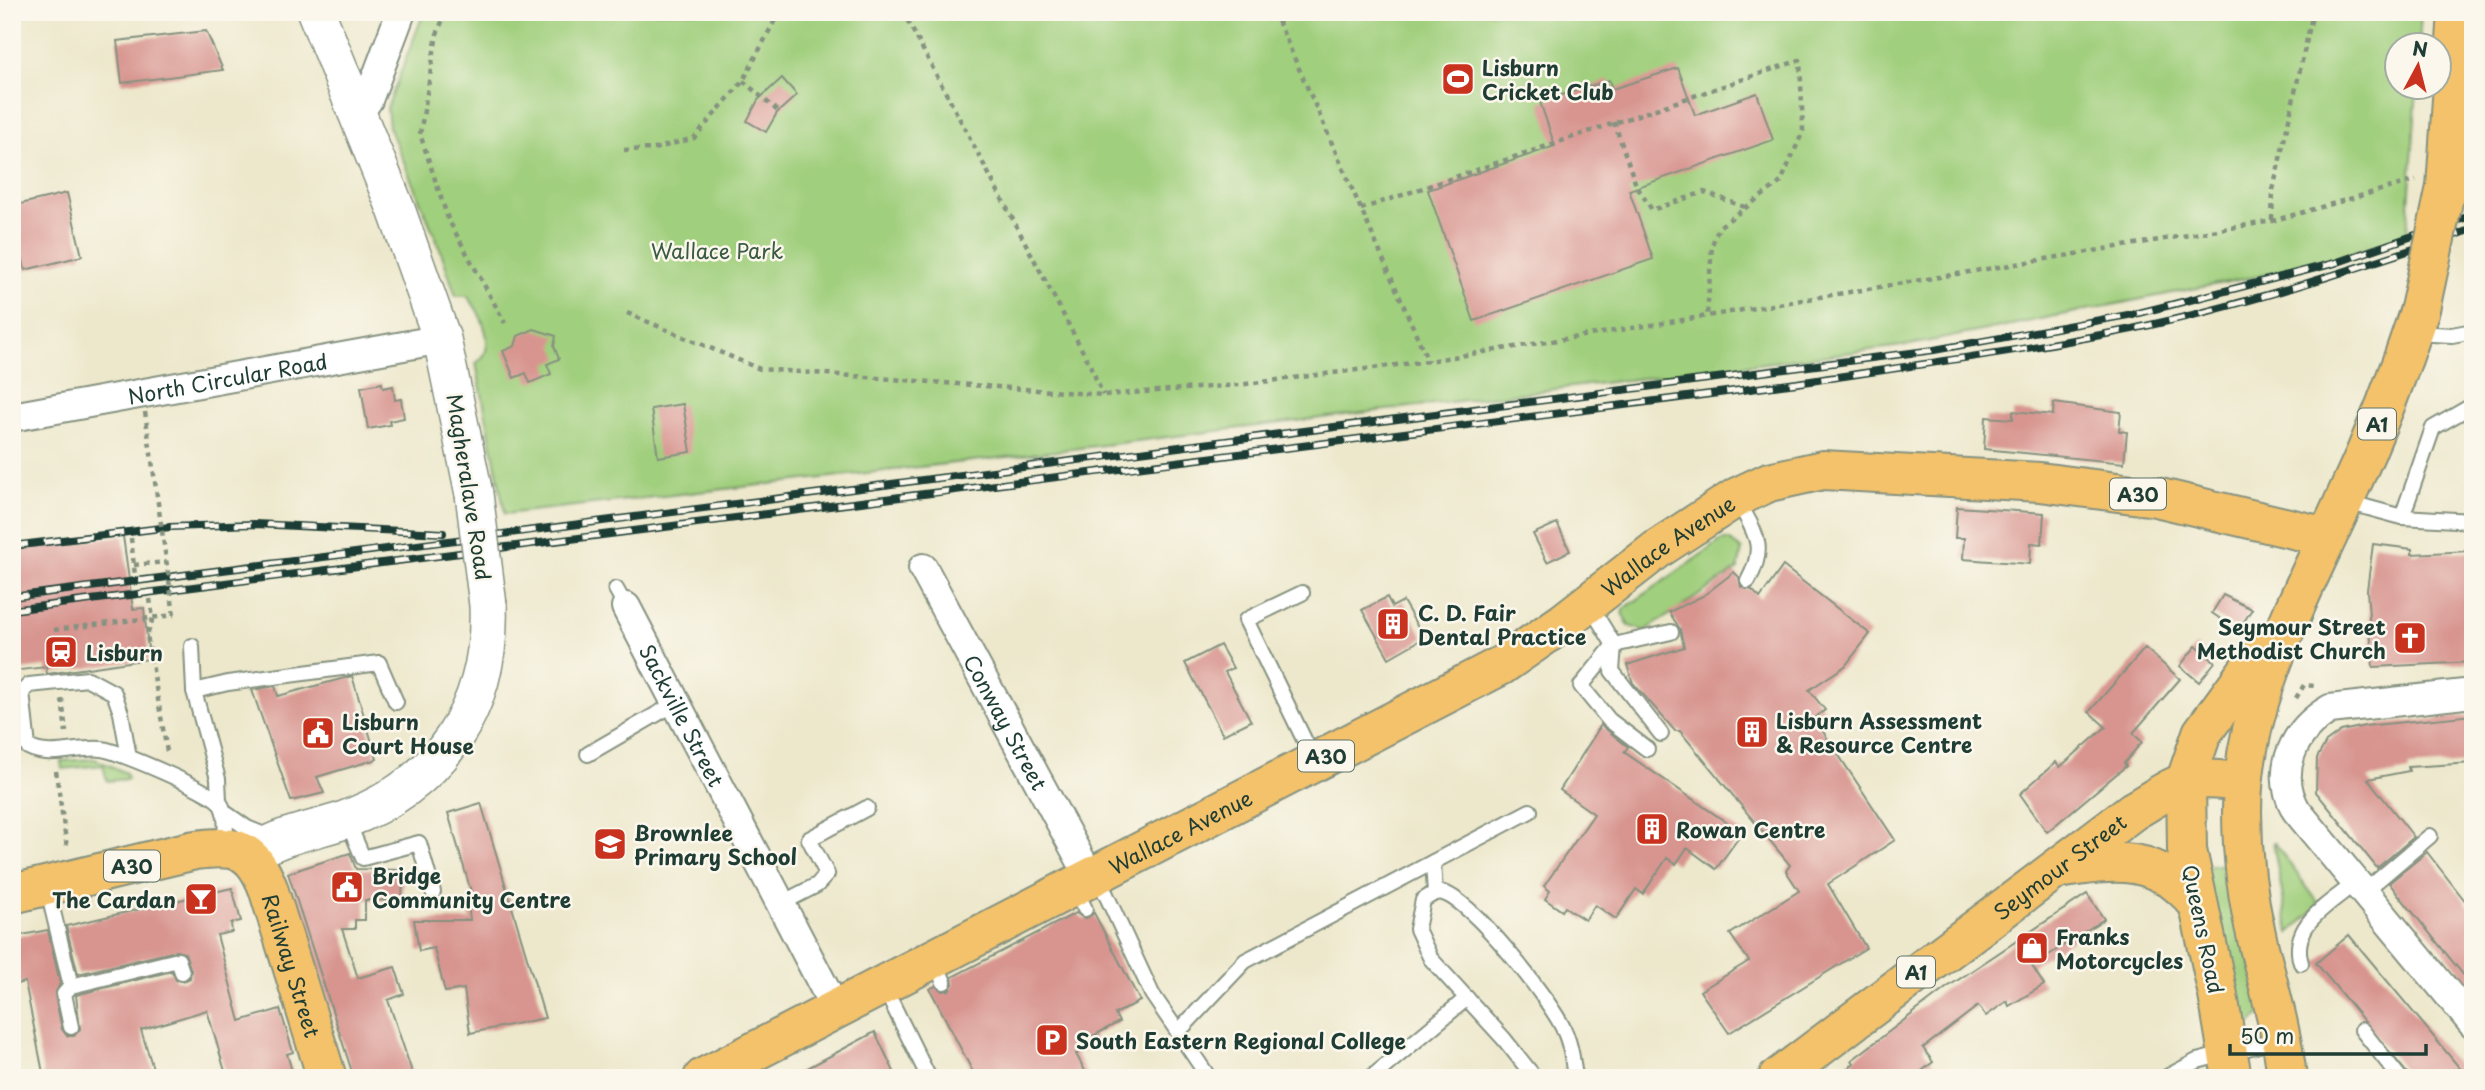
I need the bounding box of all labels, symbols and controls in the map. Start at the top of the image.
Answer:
north arrow [2384,32,2454,102]
text: N [2411,33,2429,63]
place label: Lisburn Cricket Club [1482,51,1614,107]
sports icon: Lisburn Cricket Club [1439,60,1477,98]
park label: Wallace Park [651,234,783,266]
street label: North Circular Road [125,344,330,412]
street label: Magheralave Road [439,391,501,583]
road number: A1 [2358,408,2396,440]
road number: A30 [2110,478,2166,509]
street label: Wallace Avenue [1594,487,1741,604]
place label: C. D. Fair Dental Practice [1418,596,1586,652]
building icon: C. D. Fair Dental Practice [1374,605,1412,643]
place label: Seymour Street Methodist Church [2197,610,2386,666]
church icon: Seymour Street Methodist Church [2391,619,2429,657]
station icon: Lisburn [42,633,80,671]
place label: Lisburn [86,636,163,668]
street label: Sackville Street [632,638,733,792]
street label: Conway Street [956,648,1056,796]
place label: Lisburn Assessment & Resource Centre [1776,704,1982,760]
place label: Lisburn Court House [342,705,474,761]
building icon: Lisburn Assessment & Resource Centre [1733,713,1771,751]
public building icon: Lisburn Court House [299,714,337,752]
road number: A30 [1298,740,1354,772]
street label: Wallace Avenue [1103,781,1257,882]
street label: Seymour Street [1986,806,2133,927]
building icon: Rowan Centre [1633,810,1671,848]
place label: Rowan Centre [1676,813,1826,845]
place label: Brownlee Primary School [634,816,797,872]
school or university icon: Brownlee Primary School [591,825,629,863]
road number: A30 [104,850,160,881]
place label: Bridge Community Centre [372,859,571,915]
street label: Queens Road [2175,861,2233,997]
public building icon: Bridge Community Centre [328,868,366,906]
bar icon: The Cardan [182,880,220,918]
place label: The Cardan [52,883,176,915]
street label: Railway Street [255,889,329,1041]
place label: Franks Motorcycles [2056,920,2183,976]
shop icon: Franks Motorcycles [2013,929,2051,967]
road number: A1 [1897,956,1935,988]
scale bar [2230,1013,2426,1057]
text: 50 m [2240,1019,2294,1051]
parking icon: South Eastern Regional College [1033,1021,1071,1059]
place label: South Eastern Regional College [1076,1024,1406,1056]

